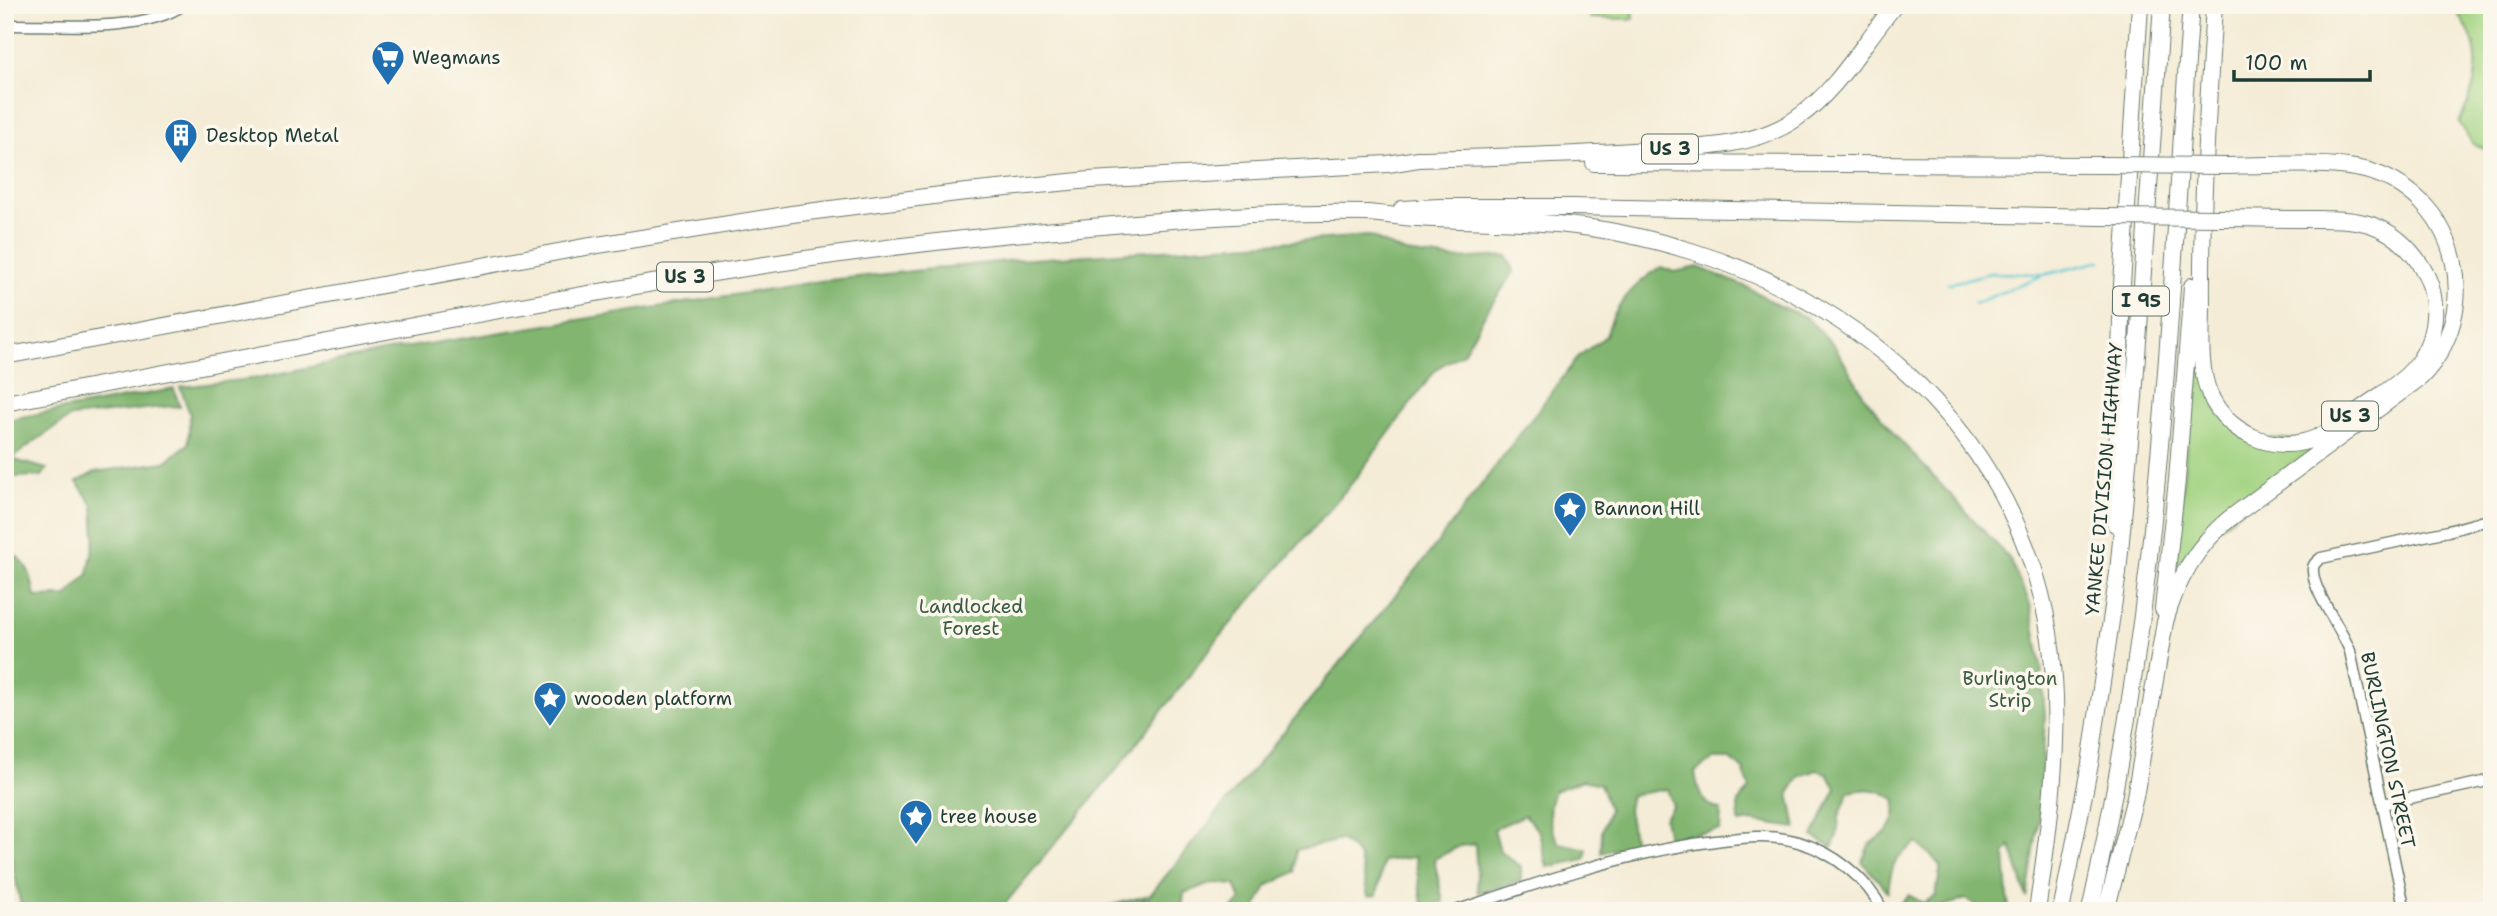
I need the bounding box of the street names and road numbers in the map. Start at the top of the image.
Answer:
road number: US 3 [1642,134,1698,164]
road number: US 3 [657,262,713,292]
road number: I 95 [2113,286,2169,316]
street label: YANKEE DIVISION HIGHWAY [2080,341,2128,617]
road number: US 3 [2322,402,2378,430]
street label: BURLINGTON STREET [2355,650,2421,851]

